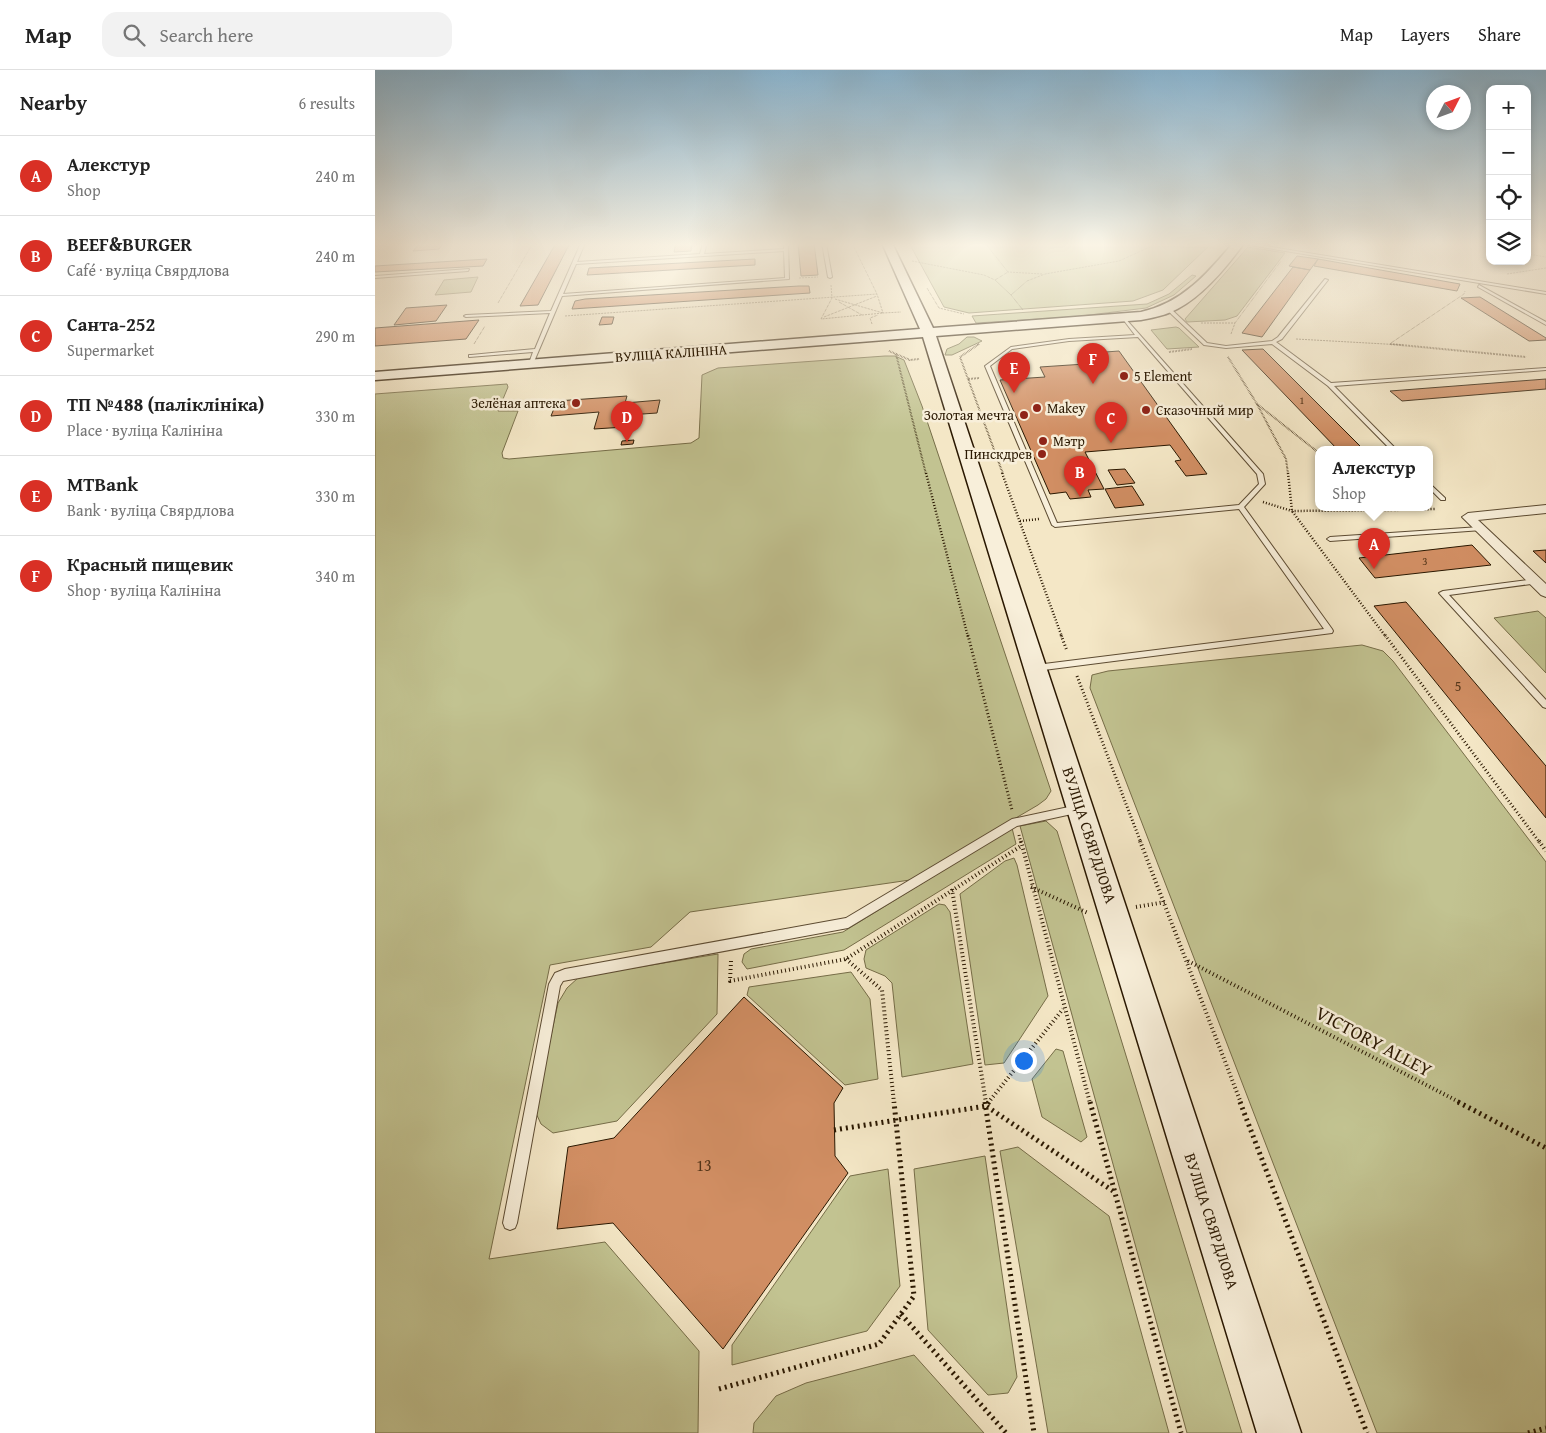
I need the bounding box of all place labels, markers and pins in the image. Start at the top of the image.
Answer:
pin: F [1077,343,1109,384]
pin: E [998,352,1030,393]
place label: 5 Element [1134,366,1192,386]
marker: 5 Element [1118,370,1130,382]
place label: Зелёная аптека [471,393,566,413]
marker: Зелёная аптека [570,397,582,409]
place label: Makey [1047,398,1085,418]
place label: Сказочный мир [1156,400,1254,420]
pin: D [611,401,643,442]
marker: Makey [1031,402,1043,414]
pin: C [1095,402,1127,443]
marker: Сказочный мир [1140,404,1152,416]
place label: Золотая мечта [924,405,1014,425]
marker: Золотая мечта [1018,409,1030,421]
place label: Мэтр [1053,431,1085,451]
marker: Мэтр [1037,435,1049,447]
place label: Пинскдрев [964,444,1032,464]
marker: Пинскдрев [1036,448,1048,460]
pin: B [1064,456,1096,497]
pin: A [1358,528,1390,569]

